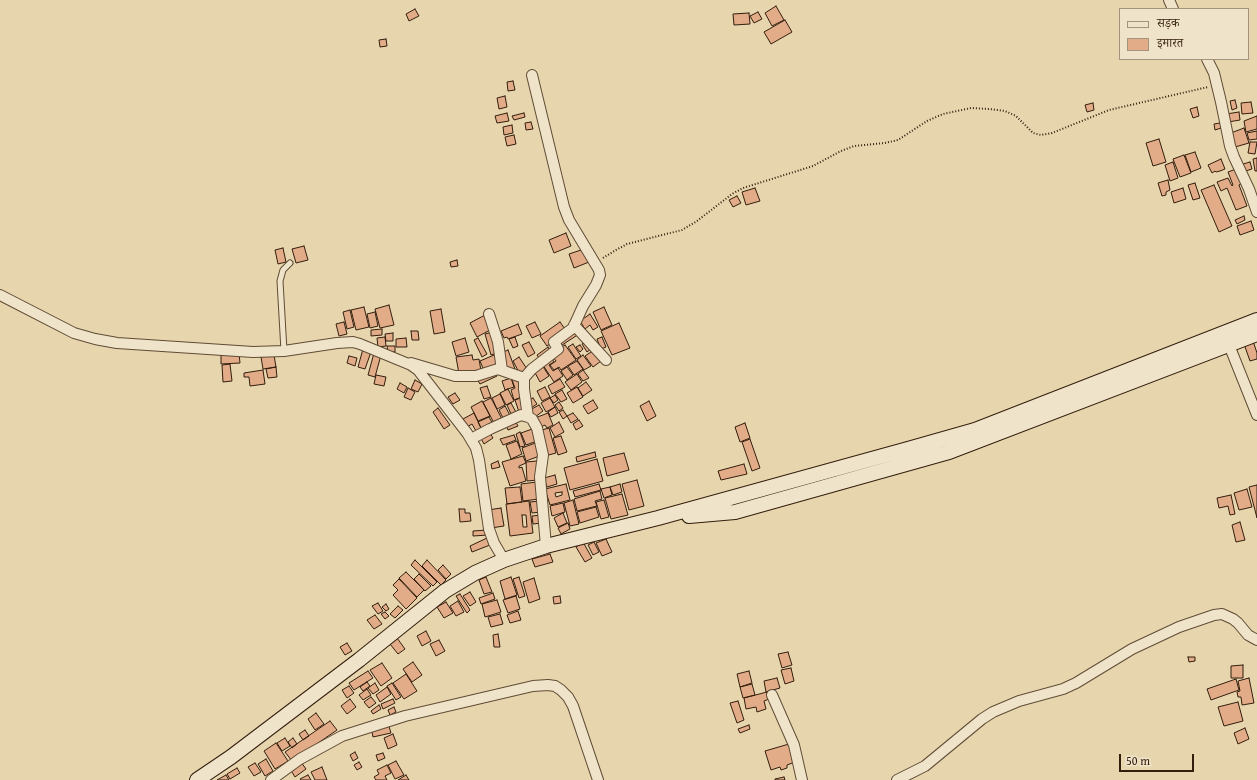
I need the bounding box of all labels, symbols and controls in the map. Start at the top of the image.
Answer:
legend [1119,8,1249,60]
text: सड़क [1157,14,1180,31]
text: इमारत [1157,34,1183,51]
scale bar [1121,746,1196,772]
text: 50 m [1126,752,1150,769]

